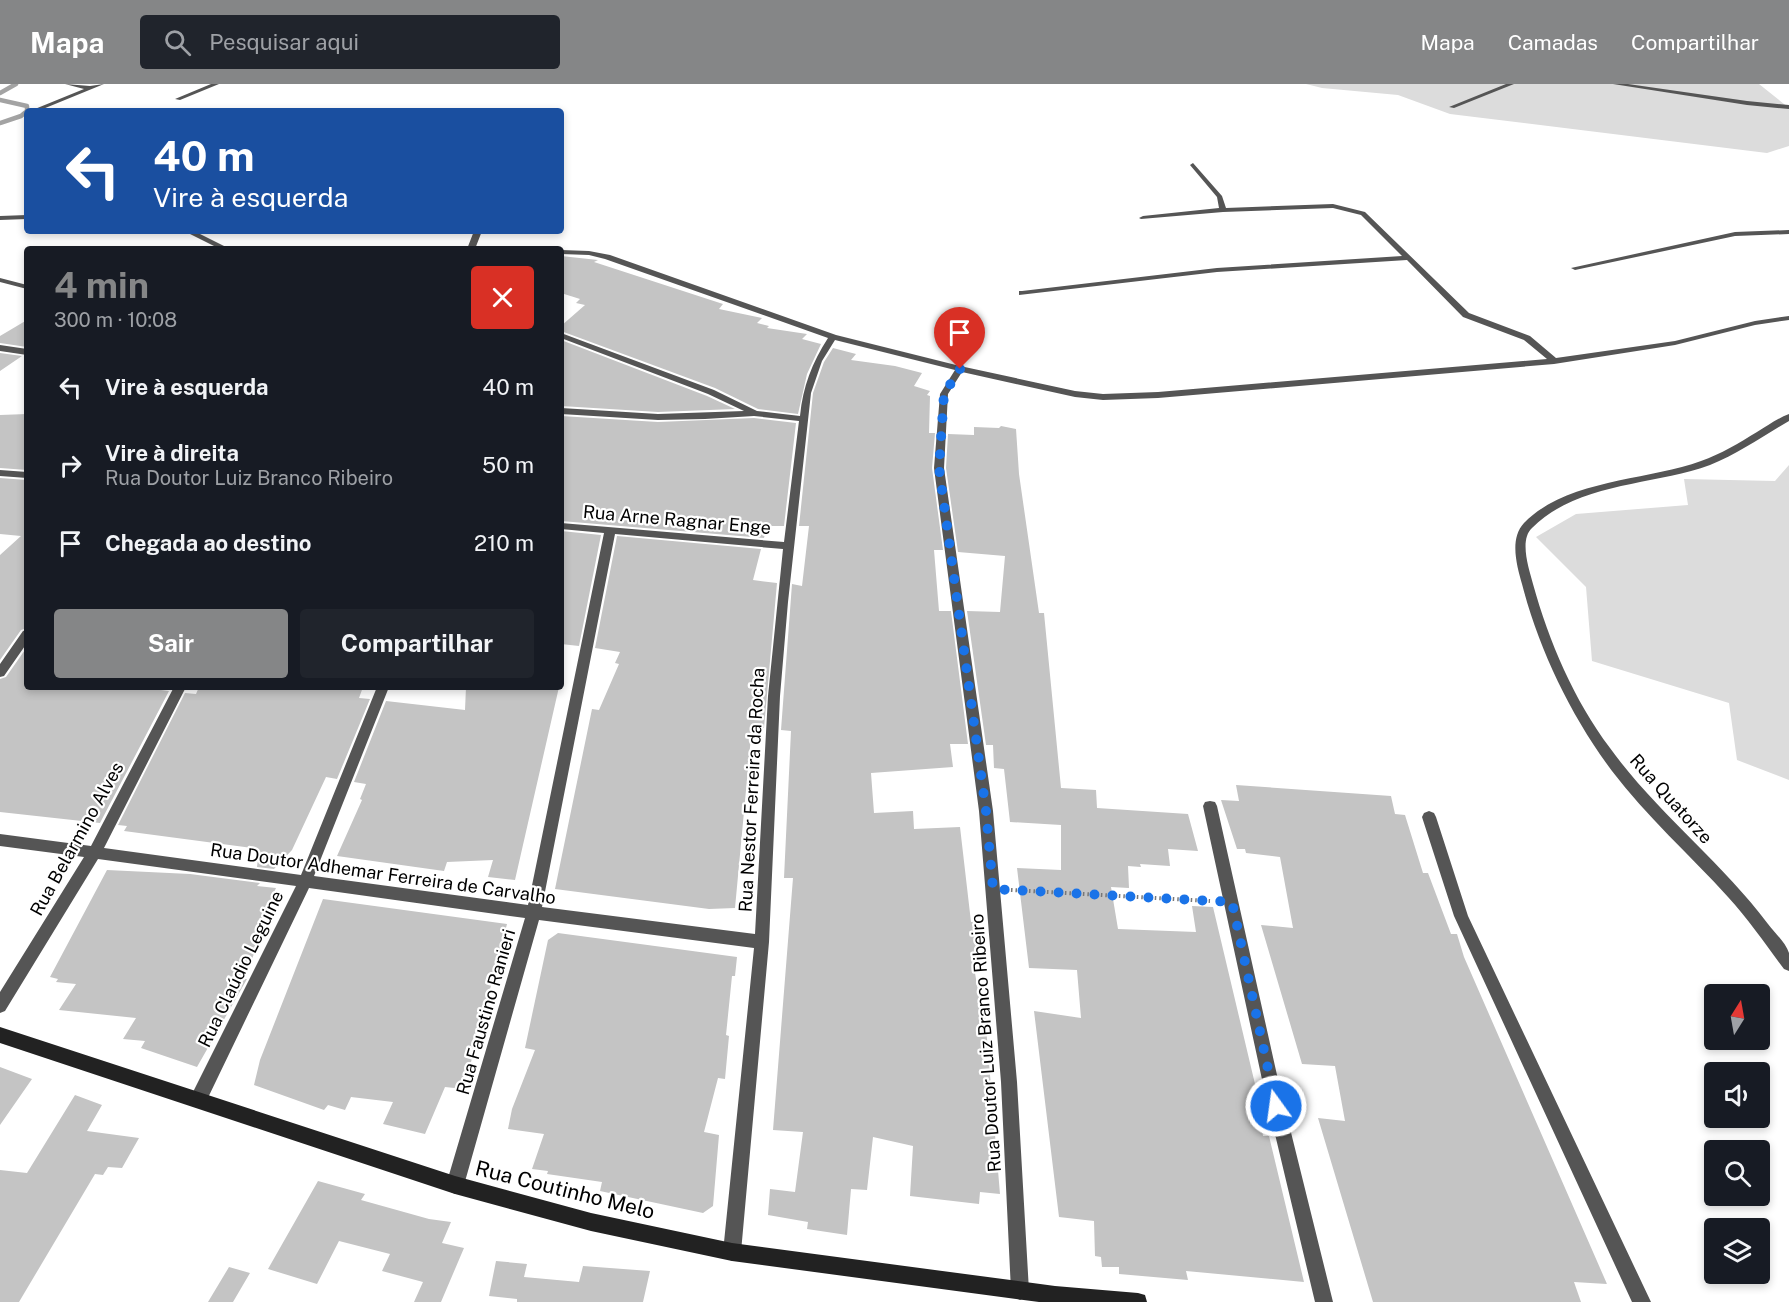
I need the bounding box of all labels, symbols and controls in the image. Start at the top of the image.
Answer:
search box [140,15,560,69]
text: Mapa [30,26,104,59]
icon: search [161,26,194,59]
text: Pesquisar aqui [209,29,359,55]
text: Mapa [1421,30,1475,55]
text: Camadas [1508,30,1598,55]
text: Compartilhar [1631,30,1759,55]
text: 40 m [153,131,255,180]
icon: left [54,132,132,210]
text: Vire à esquerda [153,181,348,213]
text: 4 min [54,264,149,306]
button: close [471,266,534,329]
pin [934,307,985,369]
text: 300 m · 10:08 [54,308,177,332]
icon: arrive [943,316,976,349]
icon: left [54,371,87,404]
text: Vire à esquerda [105,374,269,400]
text: 40 m [482,374,534,400]
text: Vire à direita [105,440,239,466]
icon: right [54,449,87,482]
text: 50 m [482,452,534,478]
text: Rua Doutor Luiz Branco Ribeiro [105,466,393,490]
street label: Rua Arne Ragnar Enge [582,501,772,538]
icon: arrive [54,527,87,560]
text: Chegada ao destino [105,530,311,556]
text: 210 m [474,530,534,556]
button: Sair [54,609,288,678]
button: Compartilhar [300,609,534,678]
street label: Rua Nestor Ferreira da Rocha [735,667,768,913]
street label: Rua Quatorze [1626,750,1717,848]
street label: Rua Belarmino Alves [26,758,128,919]
street label: Rua Doutor Adhemar Ferreira de Carvalho [209,839,557,908]
street label: Rua Claúdio Leguine [194,887,288,1050]
street label: Rua Doutor Luiz Branco Ribeiro [966,913,1005,1173]
street label: Rua Faustino Ranieri [452,927,519,1097]
north arrow [1704,984,1770,1050]
map controls [1704,984,1770,1284]
button: sound [1704,1062,1770,1128]
position arrow [1244,1074,1308,1138]
button: search [1704,1140,1770,1206]
street label: Rua Coutinho Melo [473,1155,657,1224]
button: layers [1704,1218,1770,1284]

